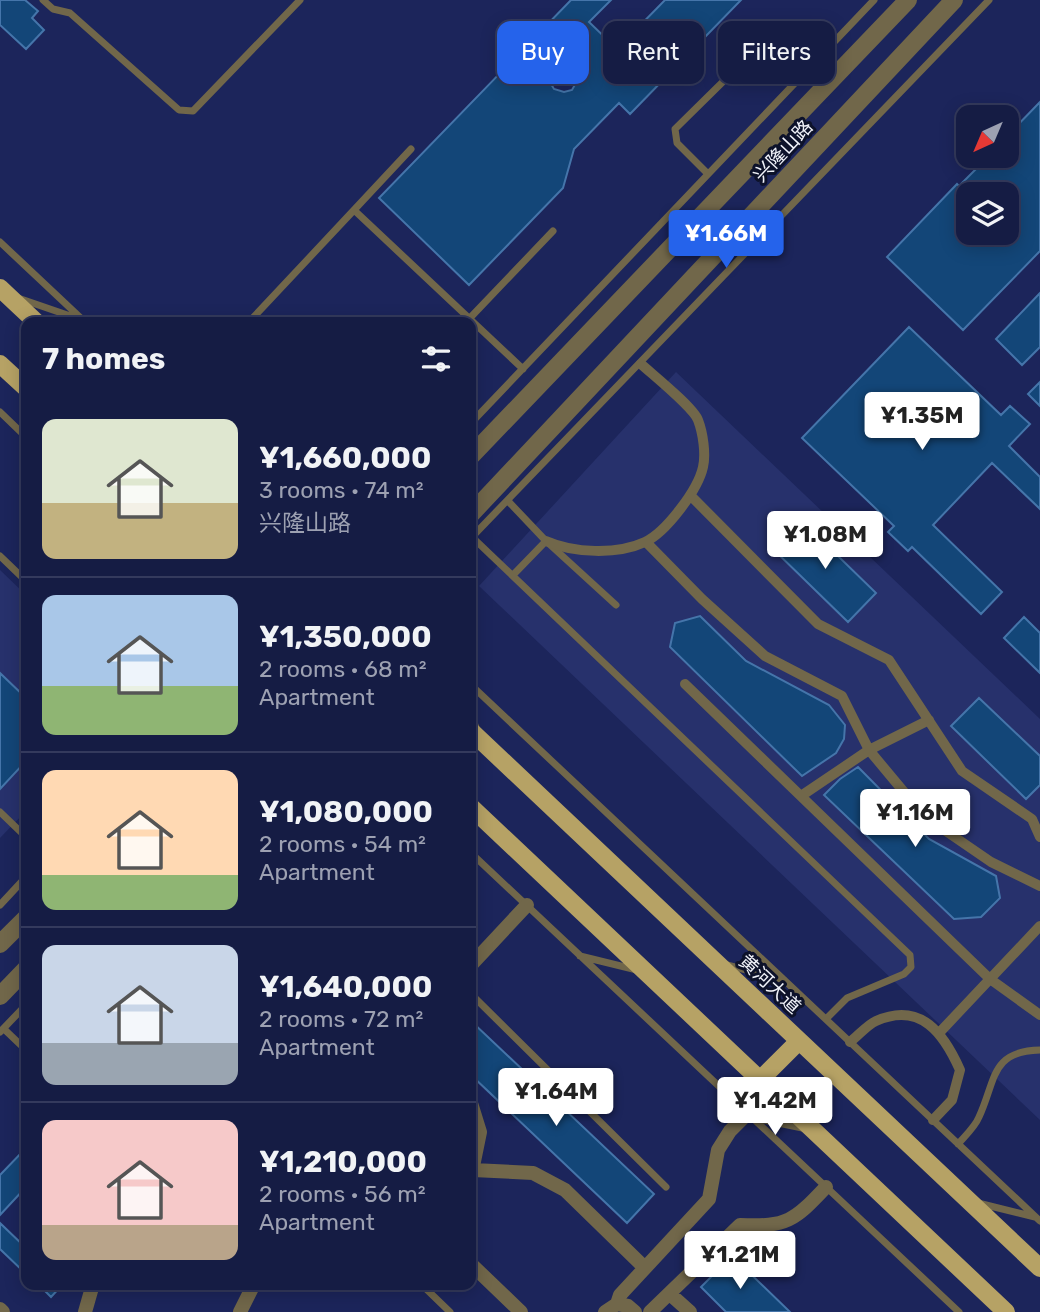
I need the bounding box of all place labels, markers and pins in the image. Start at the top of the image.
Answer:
pin: ¥1.66M [669,210,783,270]
pin: ¥1.35M [865,392,979,452]
pin: ¥1.08M [768,512,882,571]
pin: ¥1.16M [858,790,972,849]
pin: ¥1.64M [499,1068,613,1128]
pin: ¥1.42M [718,1078,832,1137]
pin: ¥1.21M [683,1232,797,1291]

